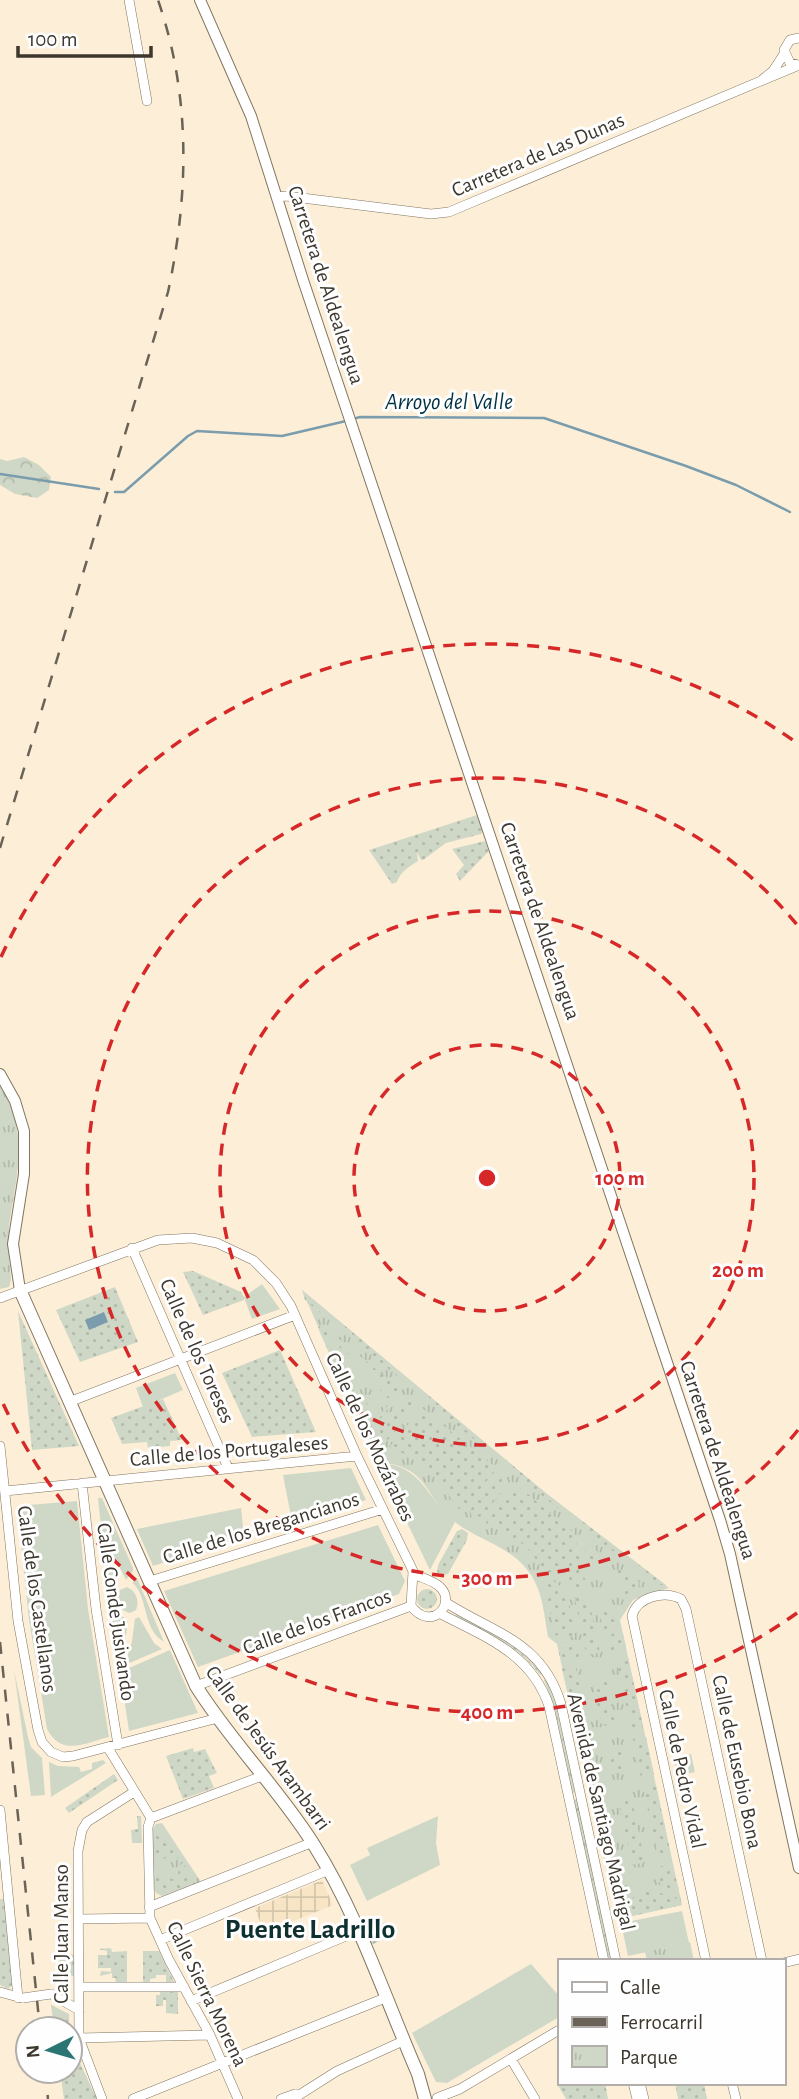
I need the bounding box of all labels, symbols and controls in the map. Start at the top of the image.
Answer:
scale bar [18,14,150,58]
text: 100 m [28,29,78,50]
street label: Carretera de Las Dunas [448,109,628,201]
street label: Carretera de Aldealengua [284,183,368,387]
water label: Arroyo del Valle [384,391,513,414]
street label: Carretera de Aldealengua [496,820,584,1023]
centre of rings [475,1166,499,1190]
text: 100 m [595,1168,645,1189]
text: 200 m [712,1260,764,1281]
street label: Calle de los Toreses [156,1276,238,1426]
street label: Calle de los Mozárabes [322,1349,418,1525]
street label: Carretera de Aldealengua [676,1358,760,1562]
street label: Calle de los Portugaleses [129,1432,329,1470]
street label: Calle de los Bregancianos [160,1488,362,1568]
street label: Calle de los Castellanos [14,1504,60,1694]
street label: Calle Conde Jusivando [93,1522,139,1702]
text: 300 m [461,1568,513,1589]
street label: Calle de los Francos [240,1585,394,1659]
street label: Calle de Jesús Arambarri [201,1662,335,1834]
street label: Calle de Eusebio Bona [708,1673,766,1851]
street label: Calle de Pedro Vidal [655,1688,709,1850]
street label: Avenida de Santiago Madrigal [563,1691,639,1933]
text: 400 m [461,1702,513,1723]
street label: Calle Juan Manso [51,1864,72,2004]
district label: Puente Ladrillo [225,1916,395,1944]
street label: Calle Sierra Morena [163,1918,251,2070]
legend [558,1959,785,2085]
text: Calle [620,1977,661,1998]
text: Ferrocarril [620,2012,703,2033]
north arrow [14,2015,84,2085]
text: N [24,2044,44,2059]
text: Parque [620,2047,678,2068]

